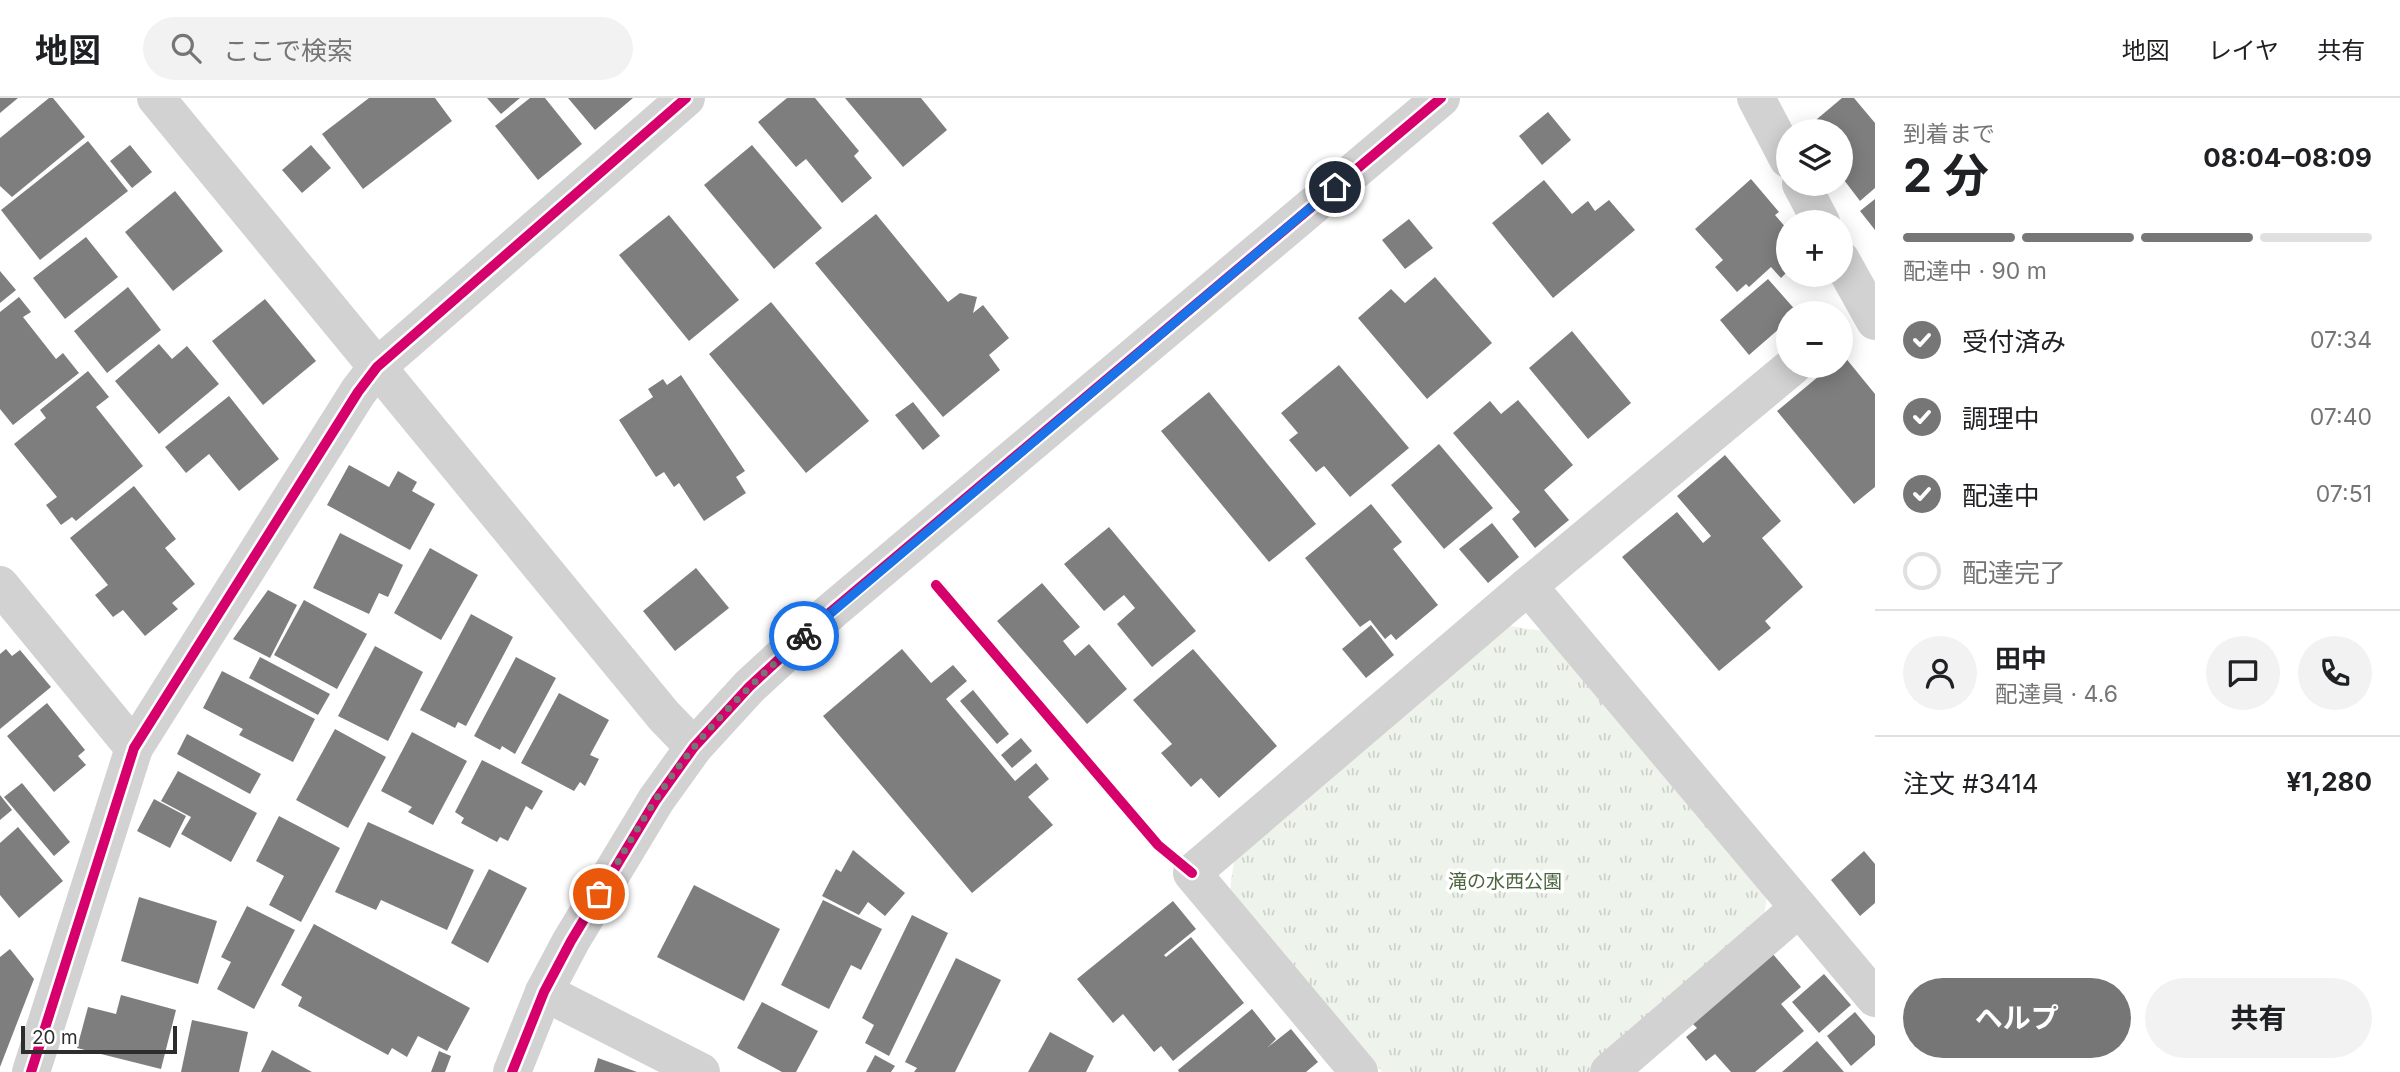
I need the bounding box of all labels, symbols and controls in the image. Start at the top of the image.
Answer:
search box [143,17,633,80]
icon: search [167,29,205,67]
text: 地図 [35,30,101,70]
text: ここで検索 [223,35,353,66]
text: 地図 [2122,36,2170,65]
text: レイヤ [2208,36,2279,65]
text: 共有 [2317,36,2365,65]
map controls [1776,119,1853,378]
button: layers [1776,119,1853,196]
text: 到着まで [1903,120,1995,148]
text: 08:04–08:09 [2203,142,2372,173]
text: 2 分 [1903,147,1989,203]
pin [1305,157,1365,217]
icon: home [1316,168,1354,206]
button: + [1776,210,1853,287]
text: 配達中 · 90 m [1903,257,2047,285]
button: − [1776,301,1853,378]
icon: check [1903,321,1941,359]
text: 受付済み [1962,326,2066,357]
text: 07:34 [2310,326,2372,354]
icon: check [1903,398,1941,436]
text: 調理中 [1962,403,2040,434]
text: 07:40 [2310,403,2372,431]
icon: check [1903,475,1941,513]
text: 配達中 [1962,480,2040,511]
text: 07:51 [2316,480,2372,508]
text: 配達完了 [1962,557,2066,588]
courier [769,601,839,671]
icon: bike [785,617,823,655]
button: person [1903,636,1977,710]
button: chat [2206,636,2280,710]
button: phone [2298,636,2372,710]
text: 田中 [1995,643,2047,674]
text: 配達員 · 4.6 [1995,680,2118,708]
text: ¥1,280 [2286,766,2372,797]
text: 注文 #3414 [1903,768,2039,799]
pin [569,864,629,924]
park label: 滝の水西公園 [1448,870,1562,893]
icon: bag [580,875,618,913]
button: ヘルプ [1903,978,2131,1058]
button: 共有 [2145,978,2372,1058]
scale bar [21,1023,177,1055]
text: 20 m [32,1026,78,1049]

